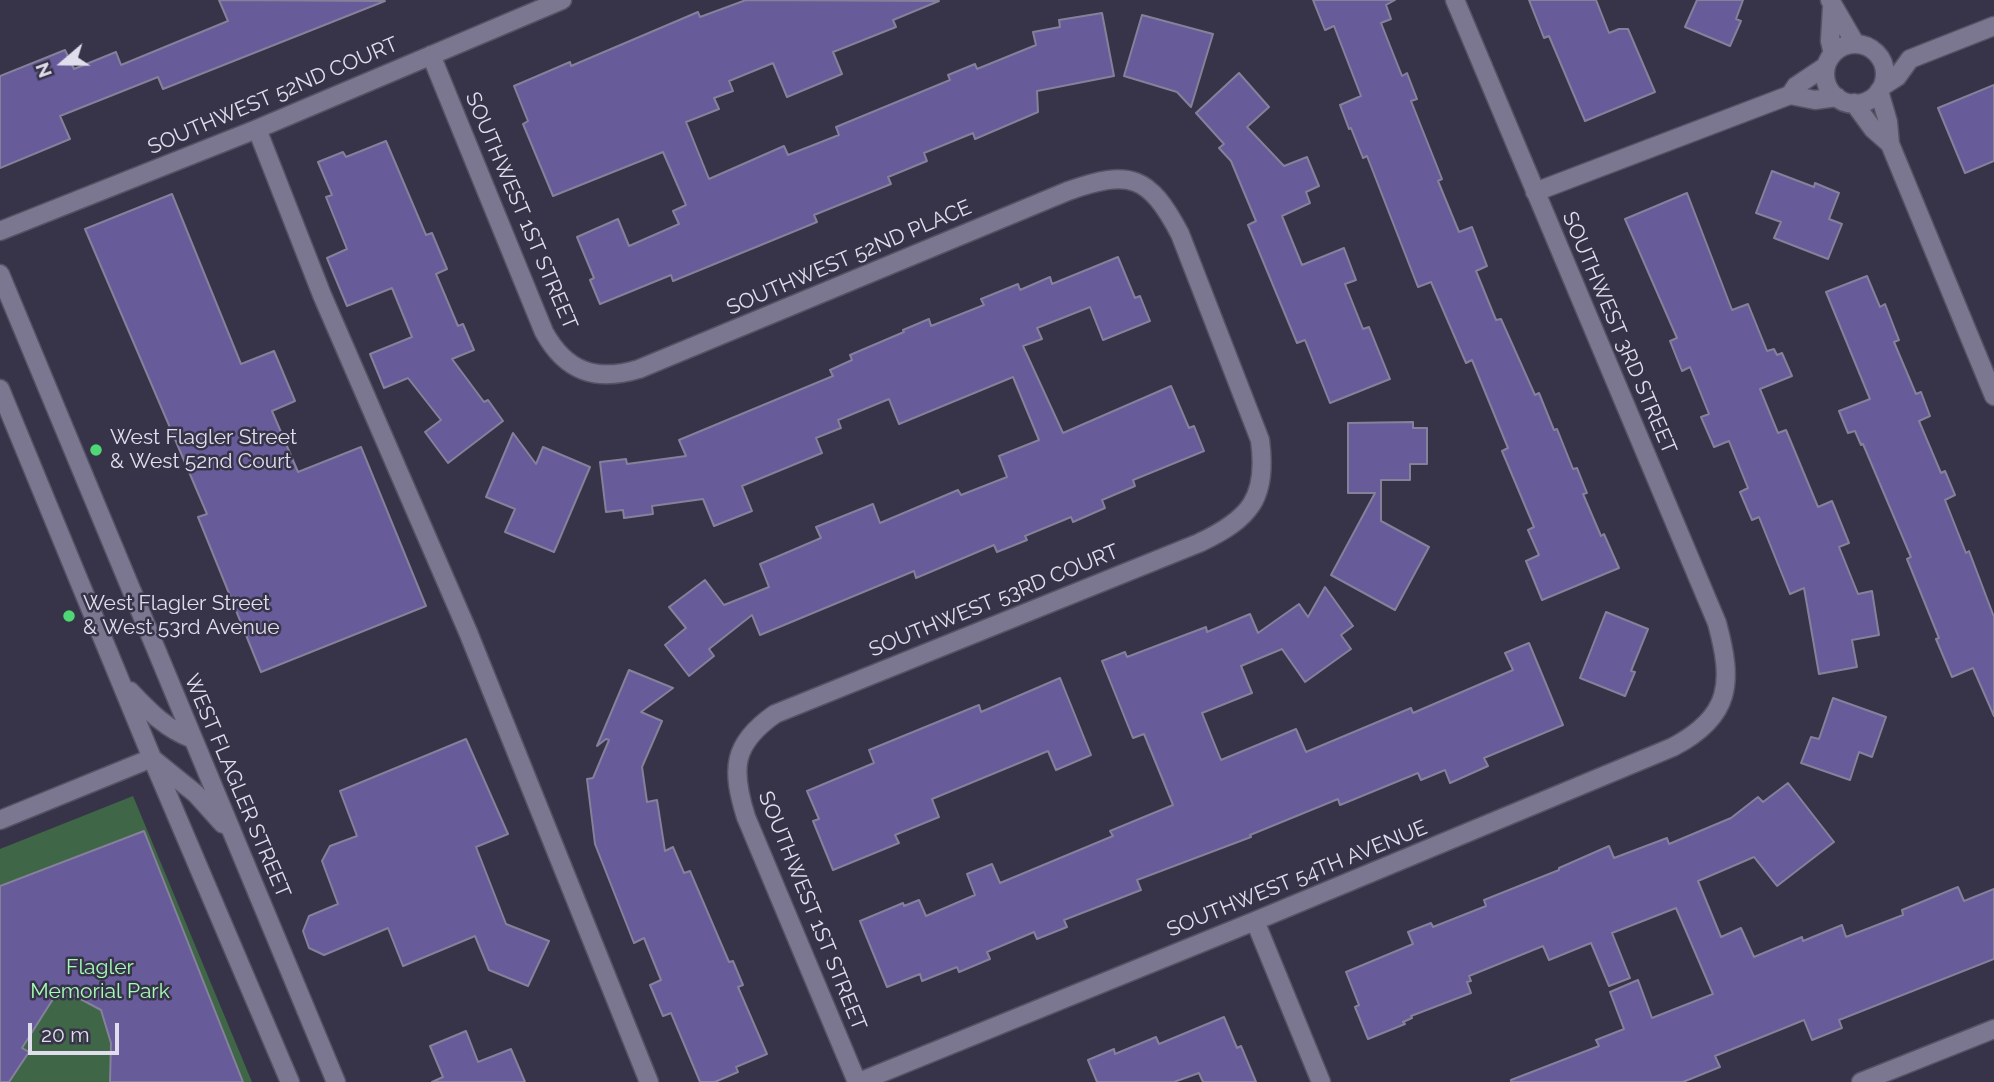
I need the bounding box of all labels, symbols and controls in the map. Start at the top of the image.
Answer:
north arrow [28,28,98,98]
street label: SOUTHWEST 52ND COURT [144,32,402,160]
text: N [30,60,56,81]
street label: SOUTHWEST 1ST STREET [459,88,583,334]
street label: SOUTHWEST 52ND PLACE [723,195,975,321]
street label: SOUTHWEST 3RD STREET [1556,208,1682,458]
place label: West Flagler Street & West 52nd Court [110,425,297,475]
marker: West Flagler Street & West 52nd Court [88,442,104,458]
street label: SOUTHWEST 53RD COURT [865,539,1123,663]
place label: West Flagler Street & West 53rd Avenue [83,591,280,641]
marker: West Flagler Street & West 53rd Avenue [61,608,77,624]
street label: WEST FLAGLER STREET [178,670,296,902]
street label: SOUTHWEST 1ST STREET [752,788,872,1034]
street label: SOUTHWEST 54TH AVENUE [1163,815,1431,943]
park label: Flagler Memorial Park [30,955,170,1005]
scale bar [32,1009,122,1052]
text: 20 m [41,1022,89,1047]

